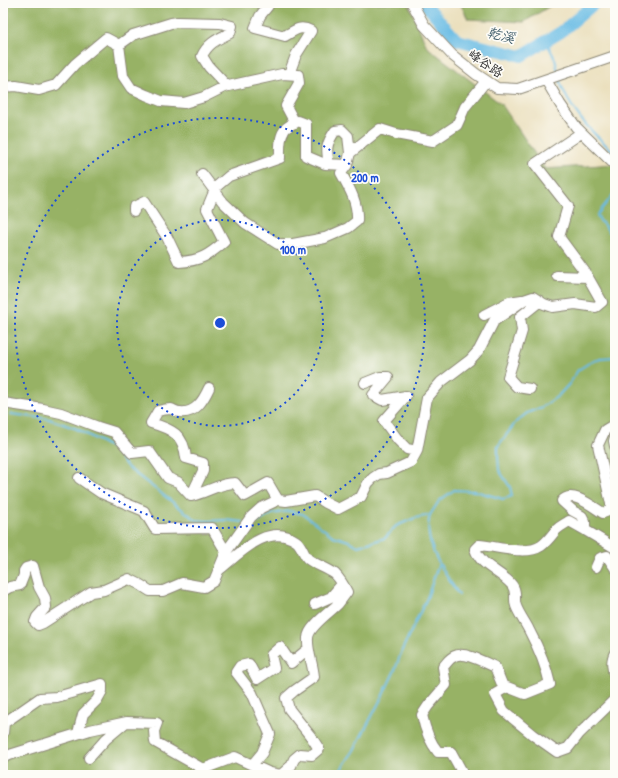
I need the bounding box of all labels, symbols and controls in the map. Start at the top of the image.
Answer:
water label: 乾溪 [485,22,518,47]
street label: 峰谷路 [465,45,507,81]
text: 200 m [351,169,379,186]
text: 100 m [280,241,306,258]
centre of rings [213,316,227,330]

